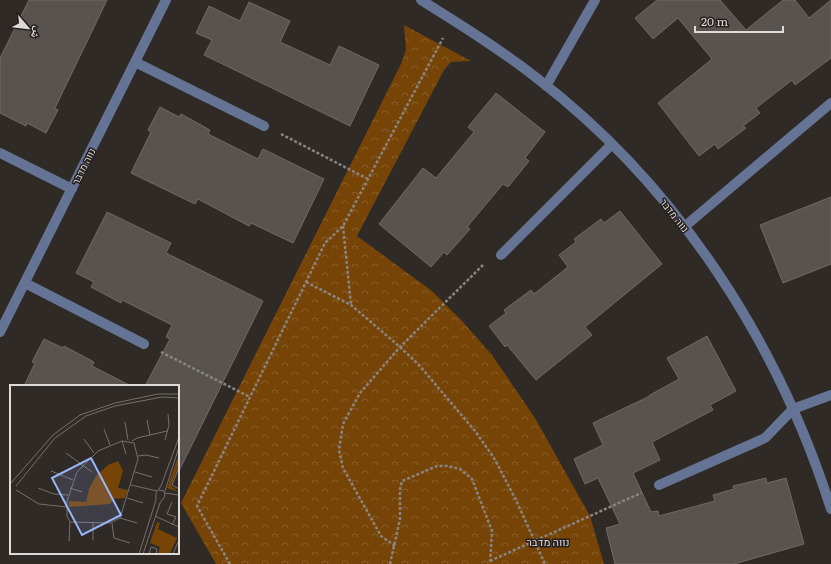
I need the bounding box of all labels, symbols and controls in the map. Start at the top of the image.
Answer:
north arrow [8,8,48,48]
scale bar [695,8,783,34]
text: 20 m [701,12,728,30]
text: ش [27,24,48,42]
street label: נווה מדבר [67,145,99,187]
street label: נווה מדבר [657,195,693,235]
inset map [10,385,179,554]
district label: נווה מדבר [526,533,570,549]

